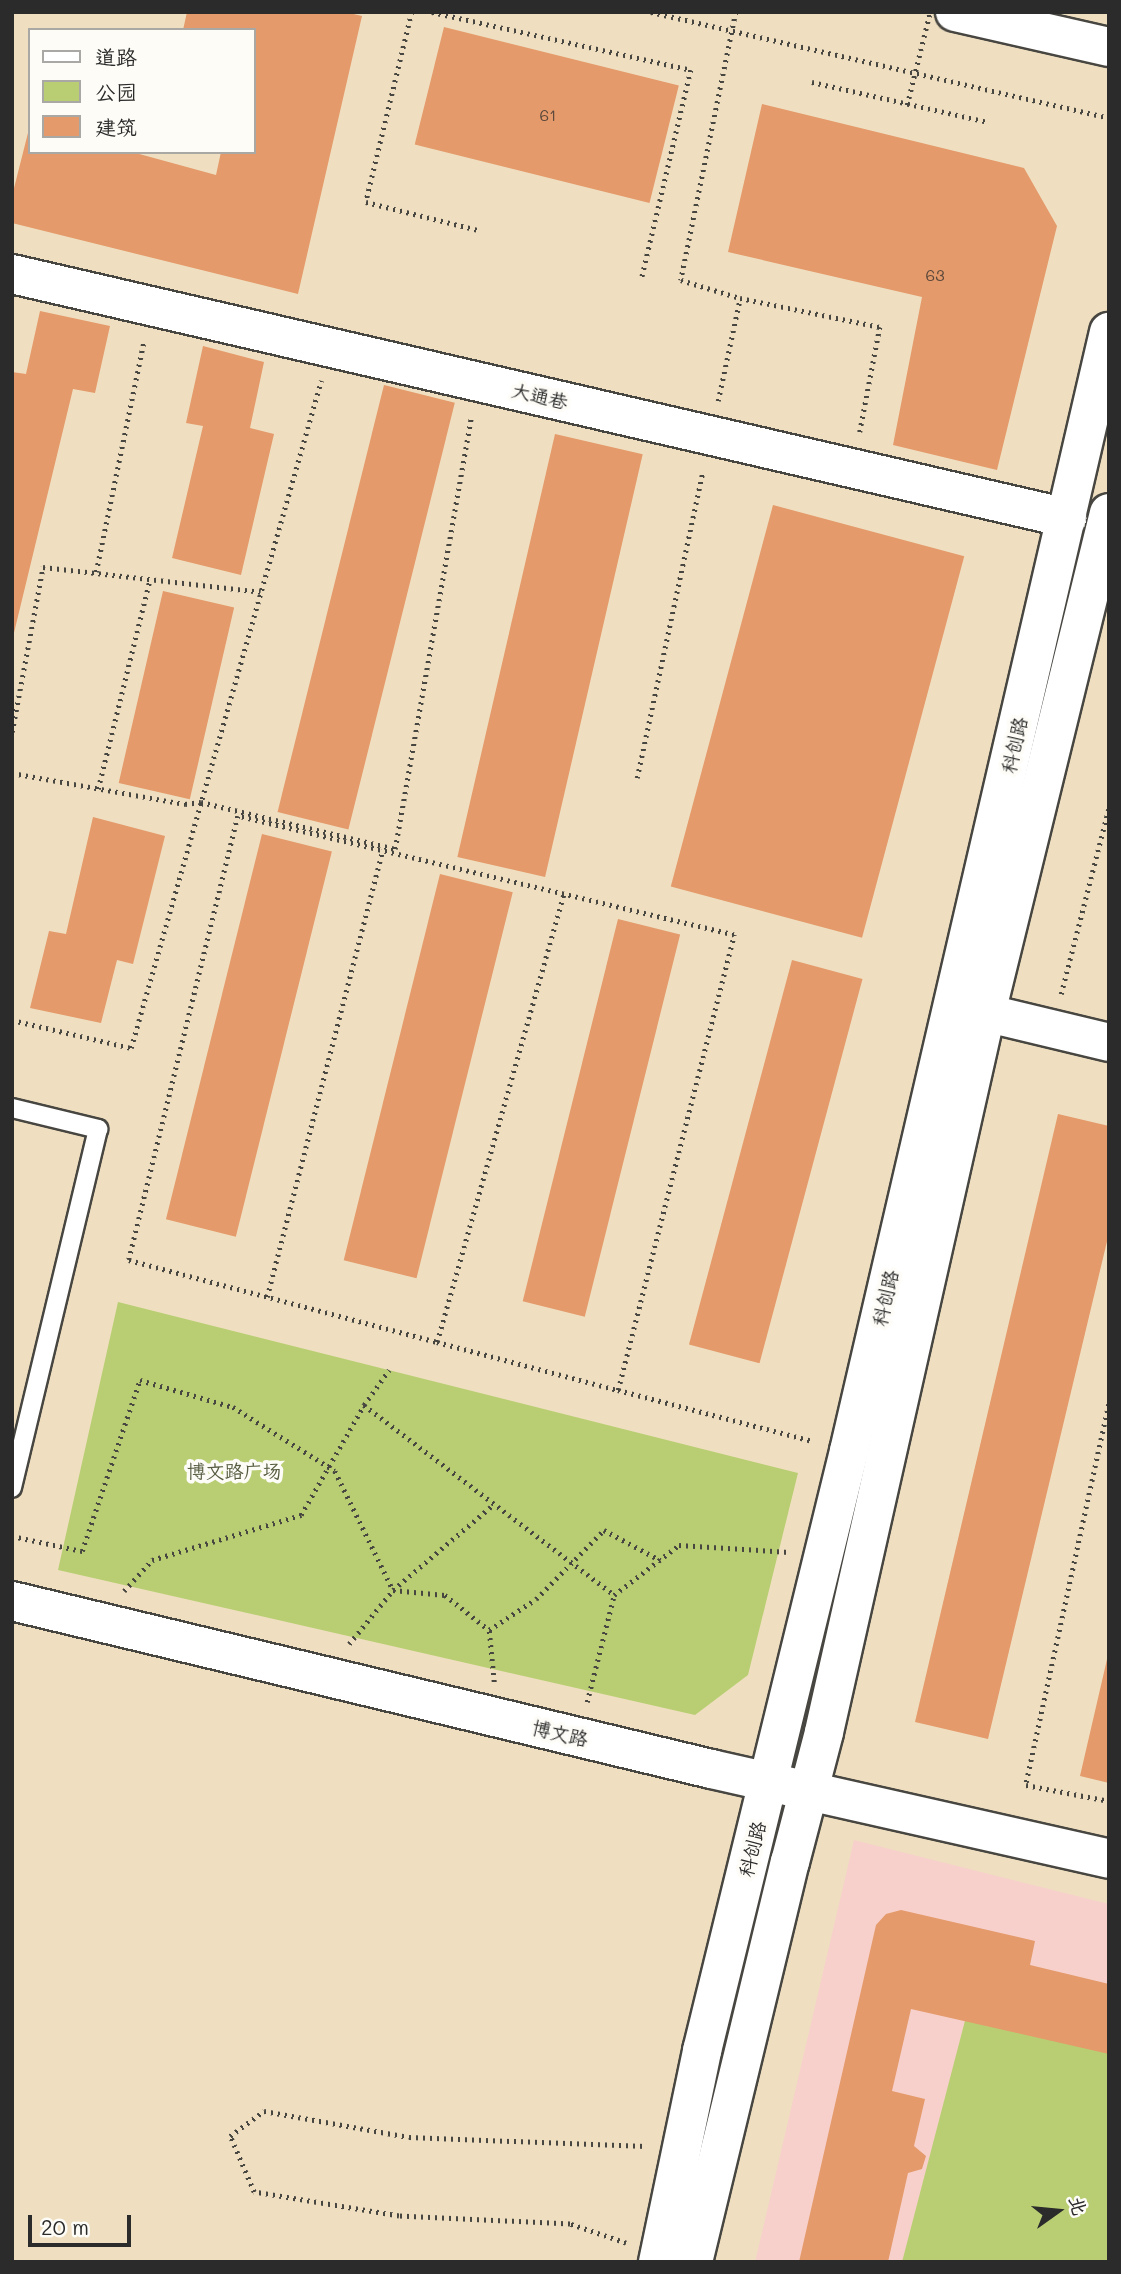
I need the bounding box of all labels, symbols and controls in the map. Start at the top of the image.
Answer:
legend [28,28,256,154]
text: 道路 [95,43,137,70]
text: 公园 [95,78,137,105]
house number: 61 [540,105,556,125]
text: 建筑 [95,113,137,140]
house number: 63 [925,265,945,285]
street label: 大通巷 [510,378,570,414]
street label: 科创路 [996,715,1032,775]
street label: 科创路 [867,1268,903,1328]
park label: 博文路广场 [187,1460,281,1482]
street label: 博文路 [530,1715,590,1751]
street label: 科创路 [734,1819,770,1879]
north arrow [1023,2176,1093,2246]
text: 北 [1064,2193,1093,2218]
scale bar [32,2200,135,2244]
text: 20 m [41,2213,89,2240]

